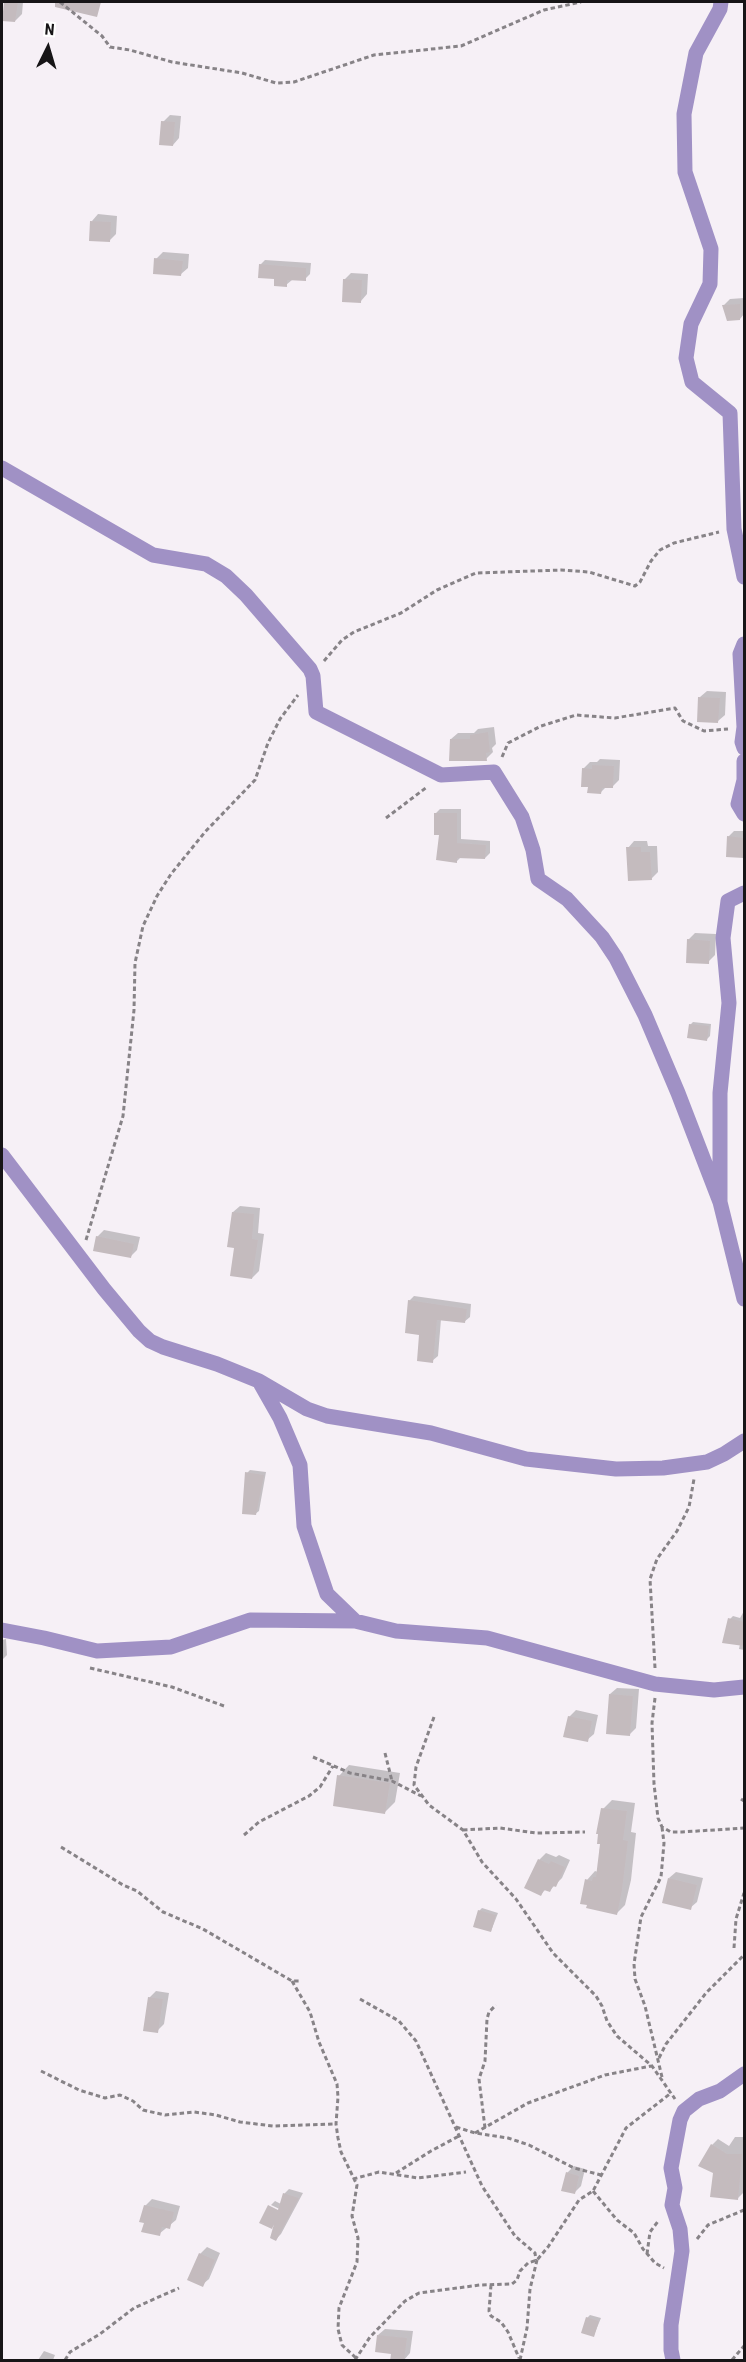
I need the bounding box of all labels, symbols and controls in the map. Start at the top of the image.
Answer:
north arrow [18,18,78,78]
text: N [44,20,55,39]

